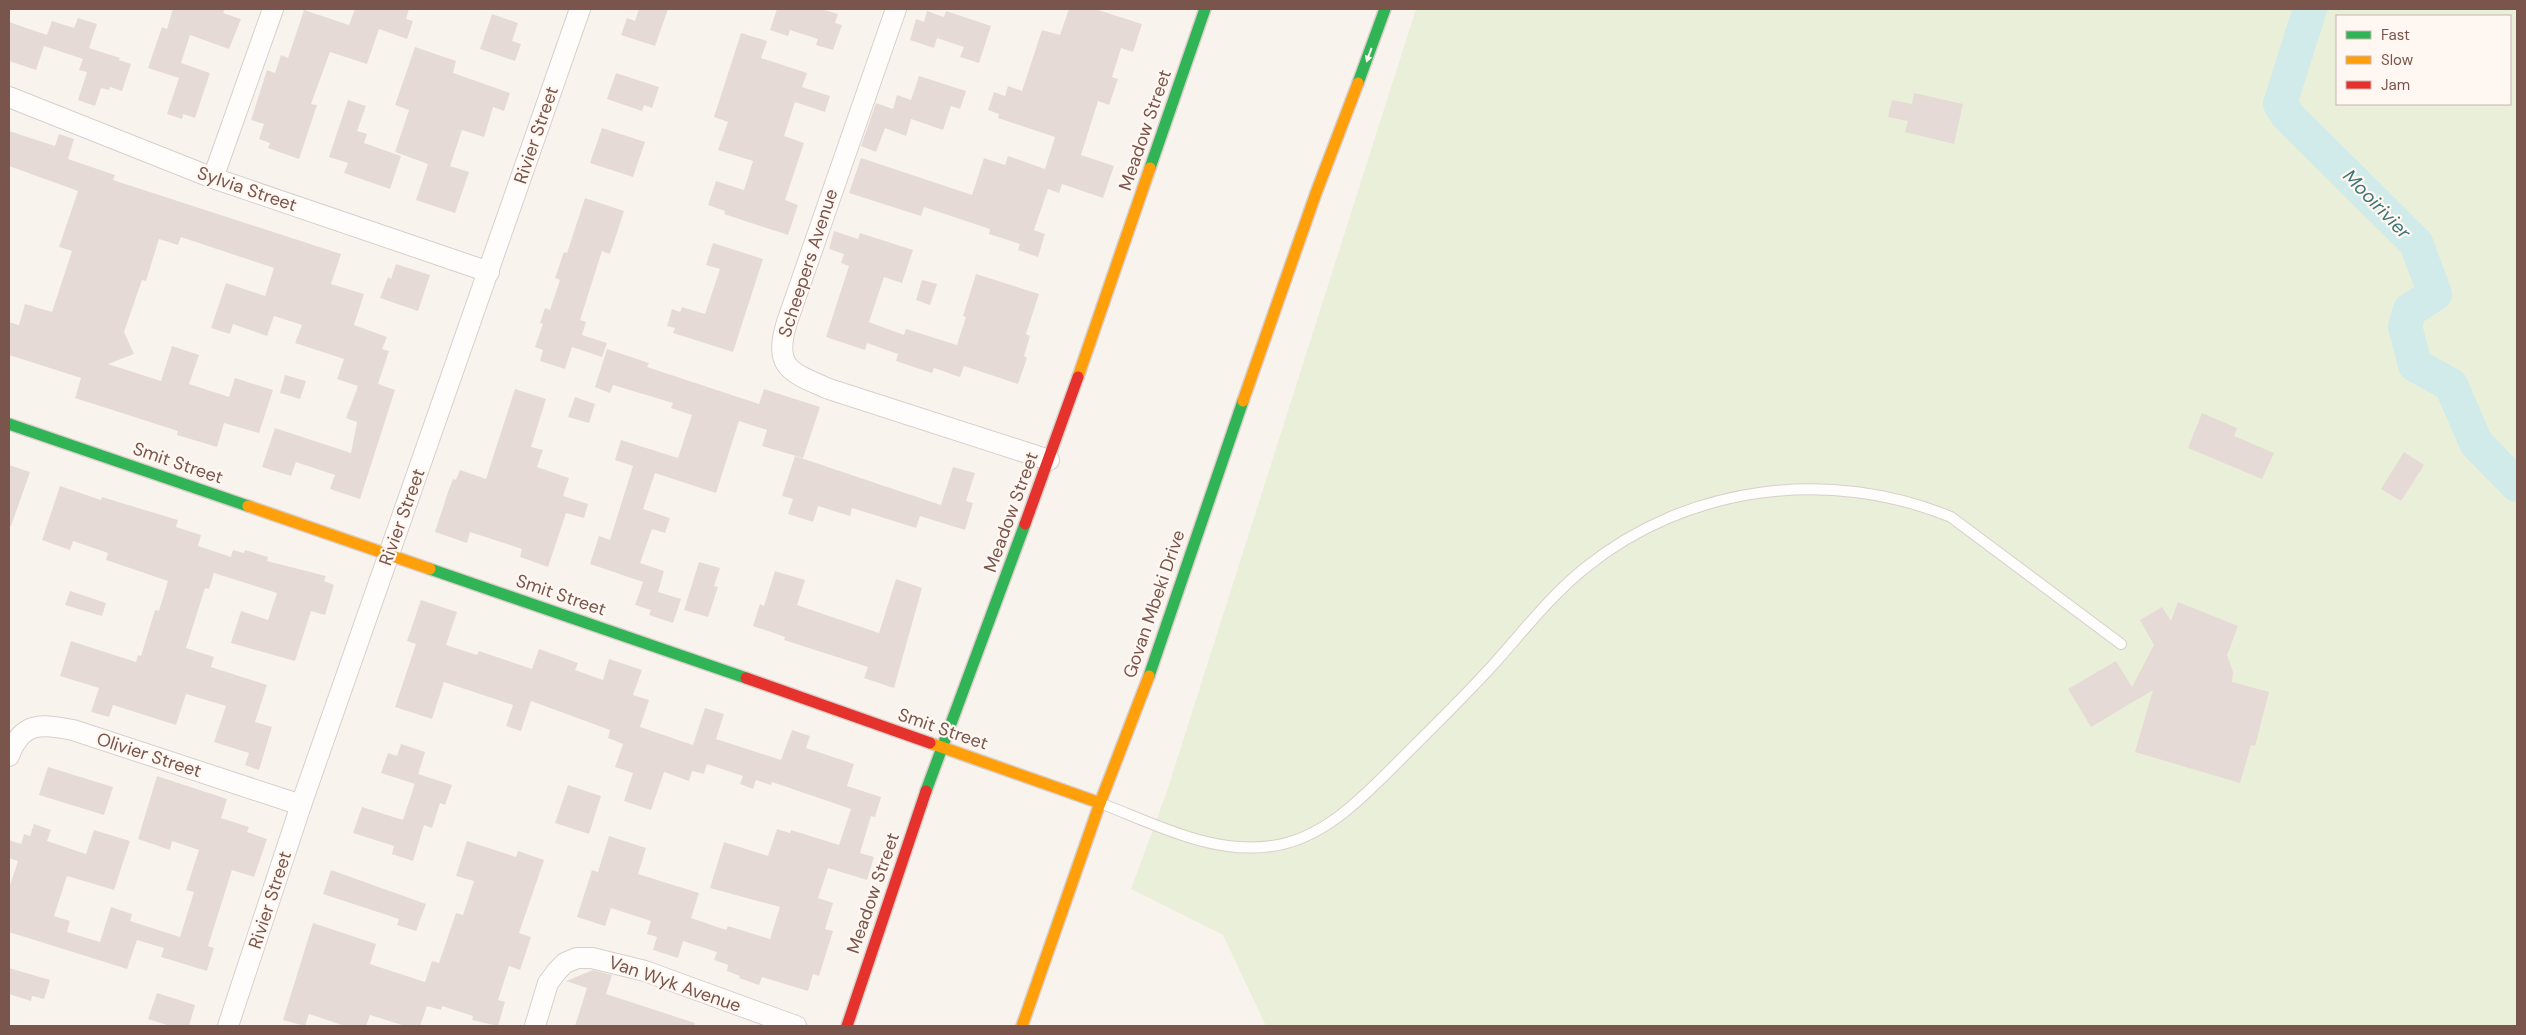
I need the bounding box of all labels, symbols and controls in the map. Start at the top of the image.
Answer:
legend [2336,15,2511,105]
text: Fast [2381,25,2410,45]
one-way arrow [1365,48,1373,63]
text: Slow [2381,50,2414,70]
street label: Meadow Street [1113,66,1177,194]
text: Jam [2381,75,2410,95]
street label: Rivier Street [508,83,564,187]
street label: Sylvia Street [194,161,300,217]
water label: Mooirivier [2338,164,2417,245]
street label: Scheepers Avenue [773,186,843,340]
street label: Smit Street [130,436,226,490]
street label: Meadow Street [978,449,1044,575]
street label: Rivier Street [373,465,431,569]
street label: Govan Mbeki Drive [1117,527,1191,681]
street label: Smit Street [513,568,609,622]
street label: Smit Street [895,702,991,756]
street label: Olivier Street [94,727,204,783]
street label: Meadow Street [841,829,905,957]
street label: Rivier Street [243,848,297,952]
street label: Van Wyk Avenue [606,950,744,1018]

